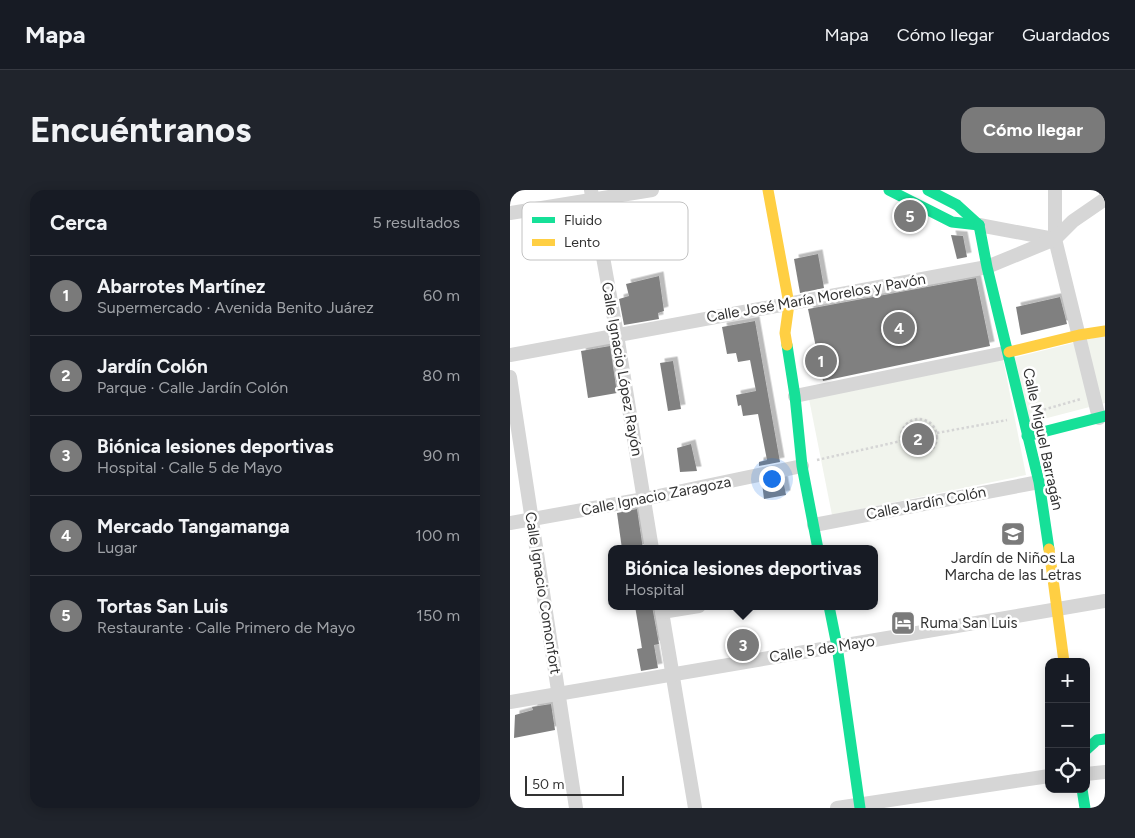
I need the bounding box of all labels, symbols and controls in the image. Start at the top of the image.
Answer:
text: Mapa [25,20,86,49]
text: Mapa [824,24,869,46]
text: Cómo llegar [897,24,994,46]
text: Guardados [1022,24,1110,46]
button: Cómo llegar [961,107,1105,153]
text: Encuéntranos [30,109,251,151]
pin: 5 [894,197,926,235]
legend [522,202,688,260]
text: Cerca [50,210,107,235]
text: Fluido [564,212,602,229]
text: 5 resultados [373,213,460,232]
text: Lento [564,234,600,251]
street label: Calle José María Morelos y Pavón [705,270,927,326]
text: Abarrotes Martínez [97,275,265,298]
street label: Calle Ignacio López Rayón [598,281,646,457]
text: 1 [63,286,69,305]
text: 60 m [423,286,460,305]
text: Supermercado · Avenida Benito Juárez [97,298,374,317]
pin: 4 [883,309,915,347]
pin: 1 [805,342,837,380]
text: Jardín Colón [97,355,208,378]
text: 2 [61,366,71,385]
text: 80 m [422,366,460,385]
street label: Calle Miguel Barragán [1019,366,1067,512]
text: Parque · Calle Jardín Colón [97,378,288,397]
pin: 2 [902,420,934,458]
text: Biónica lesiones deportivas [97,435,334,458]
text: 3 [62,446,70,465]
text: 90 m [423,446,460,465]
text: Hospital · Calle 5 de Mayo [97,458,282,477]
your location [759,466,785,492]
street label: Calle Ignacio Zaragoza [580,473,732,519]
street label: Calle Jardín Colón [865,483,987,523]
street label: Calle Ignacio Comonfort [521,511,565,676]
text: Mercado Tangamanga [97,515,290,538]
school or university icon: Jardín de Niños La Marcha de las Letras [1000,521,1026,547]
text: 4 [61,526,71,545]
text: 100 m [415,526,460,545]
text: Lugar [97,538,137,557]
popup [608,545,878,610]
place label: Jardín de Niños La Marcha de las Letras [945,549,1081,584]
text: Biónica lesiones deportivas [625,557,861,580]
text: Hospital [625,580,684,599]
text: Tortas San Luis [97,595,228,618]
text: 5 [61,606,71,625]
text: 150 m [416,606,460,625]
hotel icon: Ruma San Luis [890,610,916,636]
place label: Ruma San Luis [920,614,1017,632]
text: Restaurante · Calle Primero de Mayo [97,618,355,637]
pin: 3 [727,626,759,664]
street label: Calle 5 de Mayo [768,632,876,666]
map controls [1045,658,1090,793]
button: + [1045,658,1090,703]
button: − [1045,703,1090,748]
button: locate [1045,748,1090,793]
scale bar [525,773,624,796]
text: 50 m [532,776,564,793]

